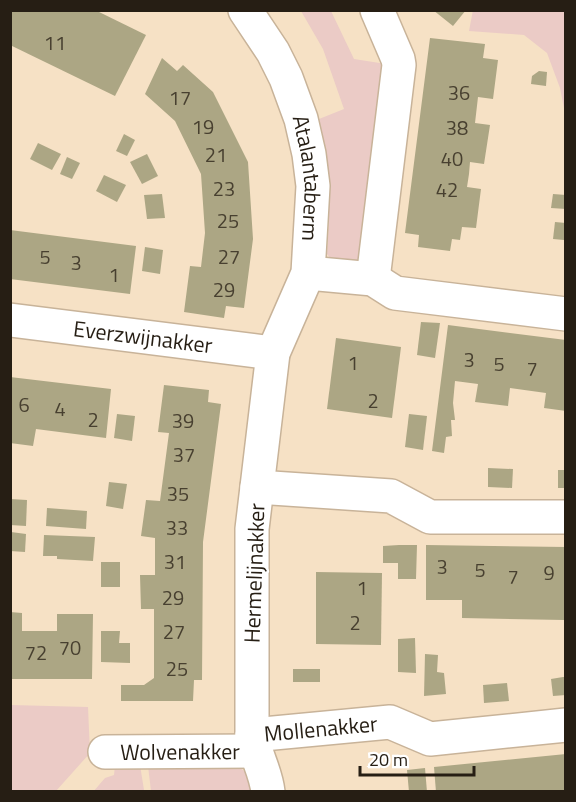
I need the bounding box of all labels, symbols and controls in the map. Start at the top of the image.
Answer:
house number: 11 [44,27,66,58]
house number: 36 [448,77,470,108]
house number: 17 [169,82,191,113]
house number: 19 [192,111,214,142]
street label: Atalantaberm [284,112,330,242]
house number: 38 [446,112,468,143]
house number: 21 [205,139,227,170]
house number: 40 [441,143,463,174]
house number: 23 [213,173,235,204]
house number: 42 [436,174,458,205]
house number: 25 [217,205,239,236]
house number: 5 [39,241,51,272]
house number: 27 [218,241,240,272]
house number: 3 [70,247,82,278]
house number: 1 [108,259,120,290]
house number: 29 [213,274,235,305]
street label: Everzwijnakker [71,311,215,362]
house number: 3 [463,344,475,375]
house number: 1 [347,347,359,378]
house number: 5 [493,348,505,379]
house number: 7 [526,353,538,384]
house number: 2 [367,385,379,416]
house number: 6 [18,389,30,420]
house number: 4 [54,393,66,424]
house number: 2 [87,404,99,435]
house number: 39 [172,405,194,436]
house number: 37 [173,439,195,470]
house number: 35 [167,478,189,509]
street label: Hermelijnakker [235,502,273,644]
house number: 33 [166,512,188,543]
house number: 31 [164,546,186,577]
house number: 3 [436,551,448,582]
house number: 5 [474,554,486,585]
house number: 9 [543,557,555,588]
house number: 7 [507,561,519,592]
house number: 1 [356,572,368,603]
house number: 29 [162,582,184,613]
house number: 2 [349,607,361,638]
house number: 27 [163,616,185,647]
house number: 70 [59,632,81,663]
house number: 72 [25,637,47,668]
house number: 25 [166,653,188,684]
street label: Mollenakker [262,706,379,751]
street label: Wolvenakker [120,734,240,769]
scale bar [360,739,474,777]
text: 20 m [369,746,408,773]

